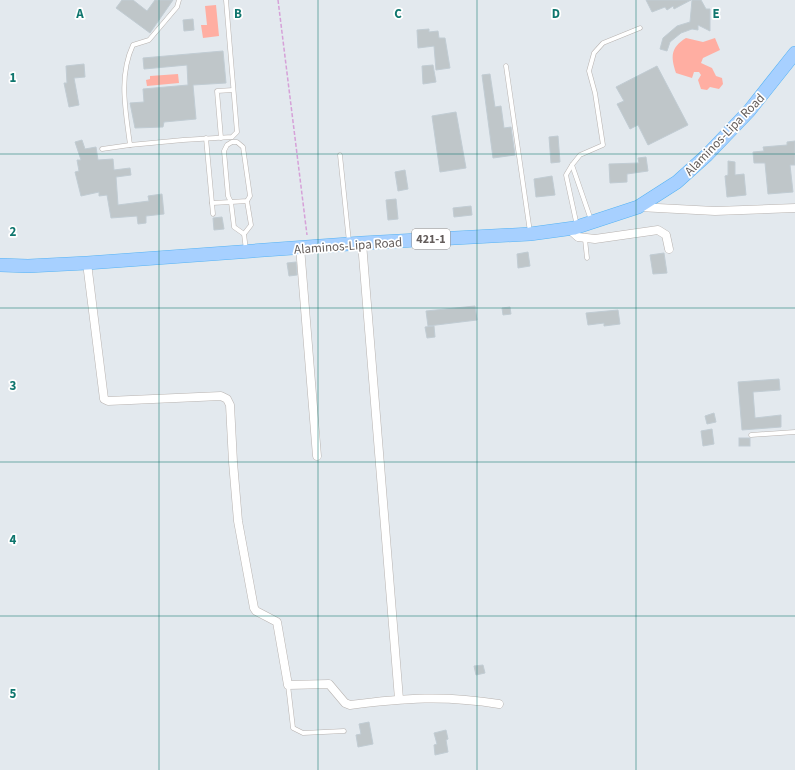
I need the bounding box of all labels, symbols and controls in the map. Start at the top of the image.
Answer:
text: A [75,5,84,23]
text: B [234,5,242,23]
text: C [394,5,402,23]
text: D [552,5,560,23]
text: E [712,5,720,23]
text: 1 [10,69,17,87]
street label: Alaminos-Lipa Road [681,90,769,180]
text: 2 [10,223,17,241]
road number: 421-1 [412,229,450,249]
street label: Alaminos-Lipa Road [293,233,403,259]
text: 3 [10,377,17,395]
text: 4 [10,531,17,549]
text: 5 [10,685,17,703]

